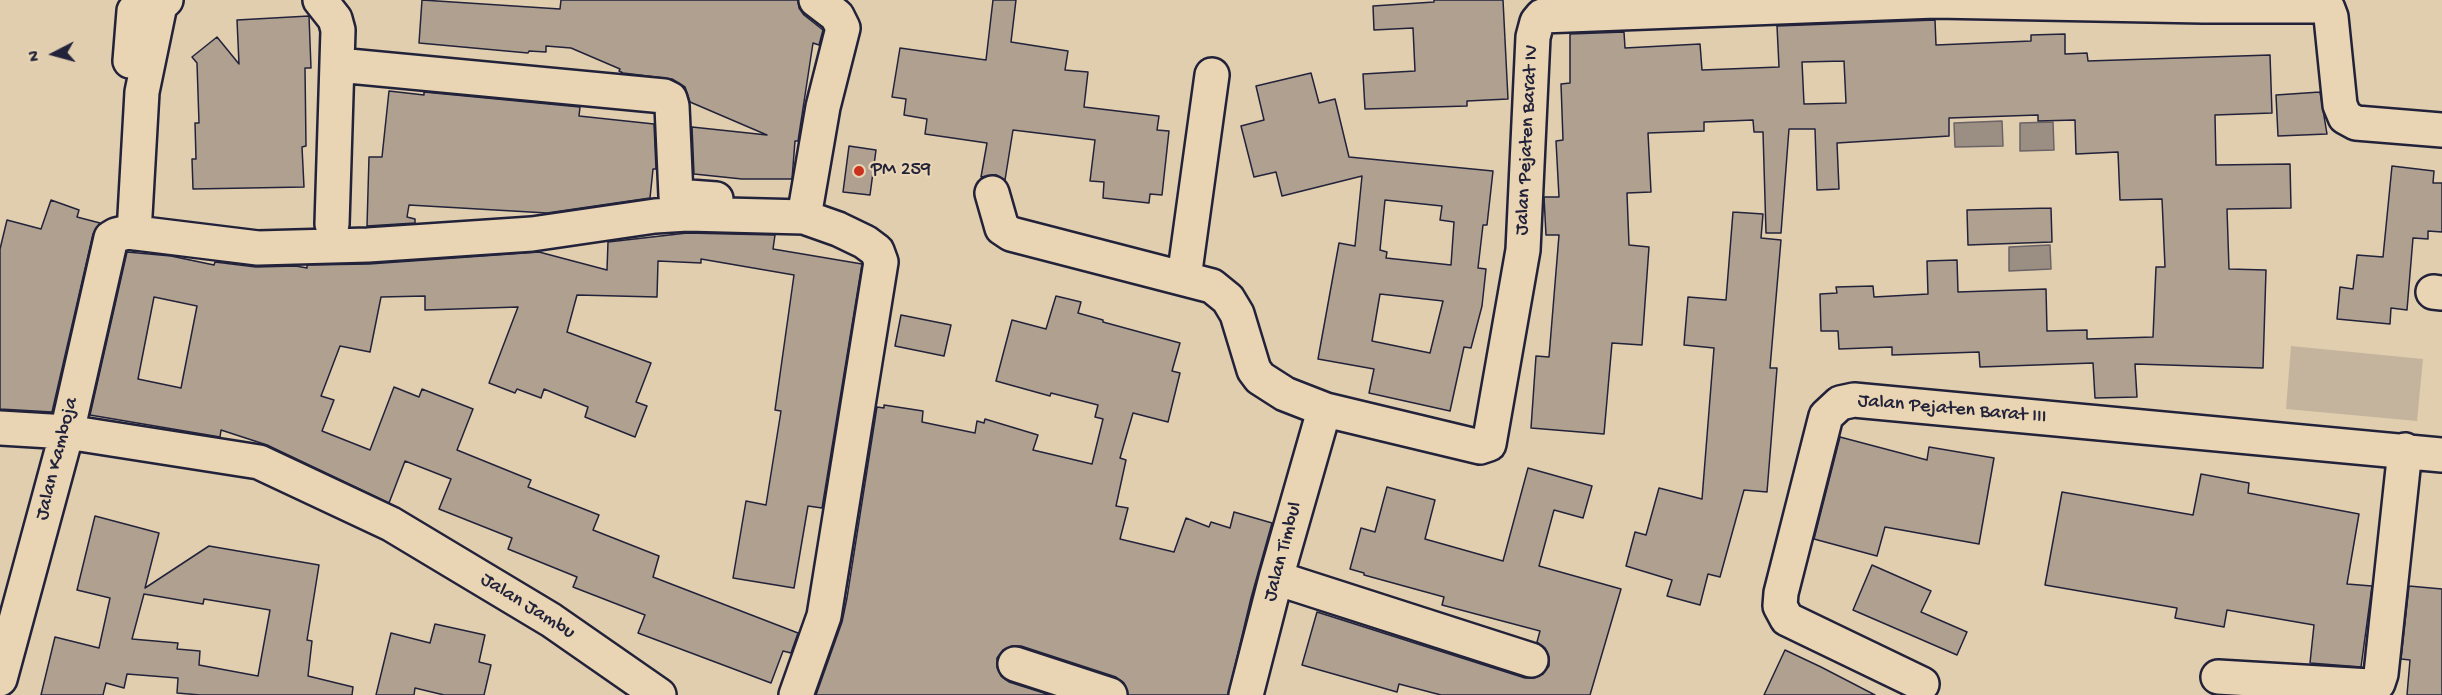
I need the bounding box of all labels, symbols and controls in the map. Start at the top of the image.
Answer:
north arrow [24,24,84,84]
street label: Jalan Pejaten Barat IV [1511,44,1545,236]
text: N [26,50,46,62]
place label: PM 259 [871,159,931,183]
marker: PM 259 [852,164,866,178]
street label: Jalan Pejaten Barat III [1857,390,2047,430]
street label: Jalan Kamboja [31,395,85,523]
street label: Jalan Timbul [1259,500,1309,604]
street label: Jalan Jambu [475,568,579,646]

